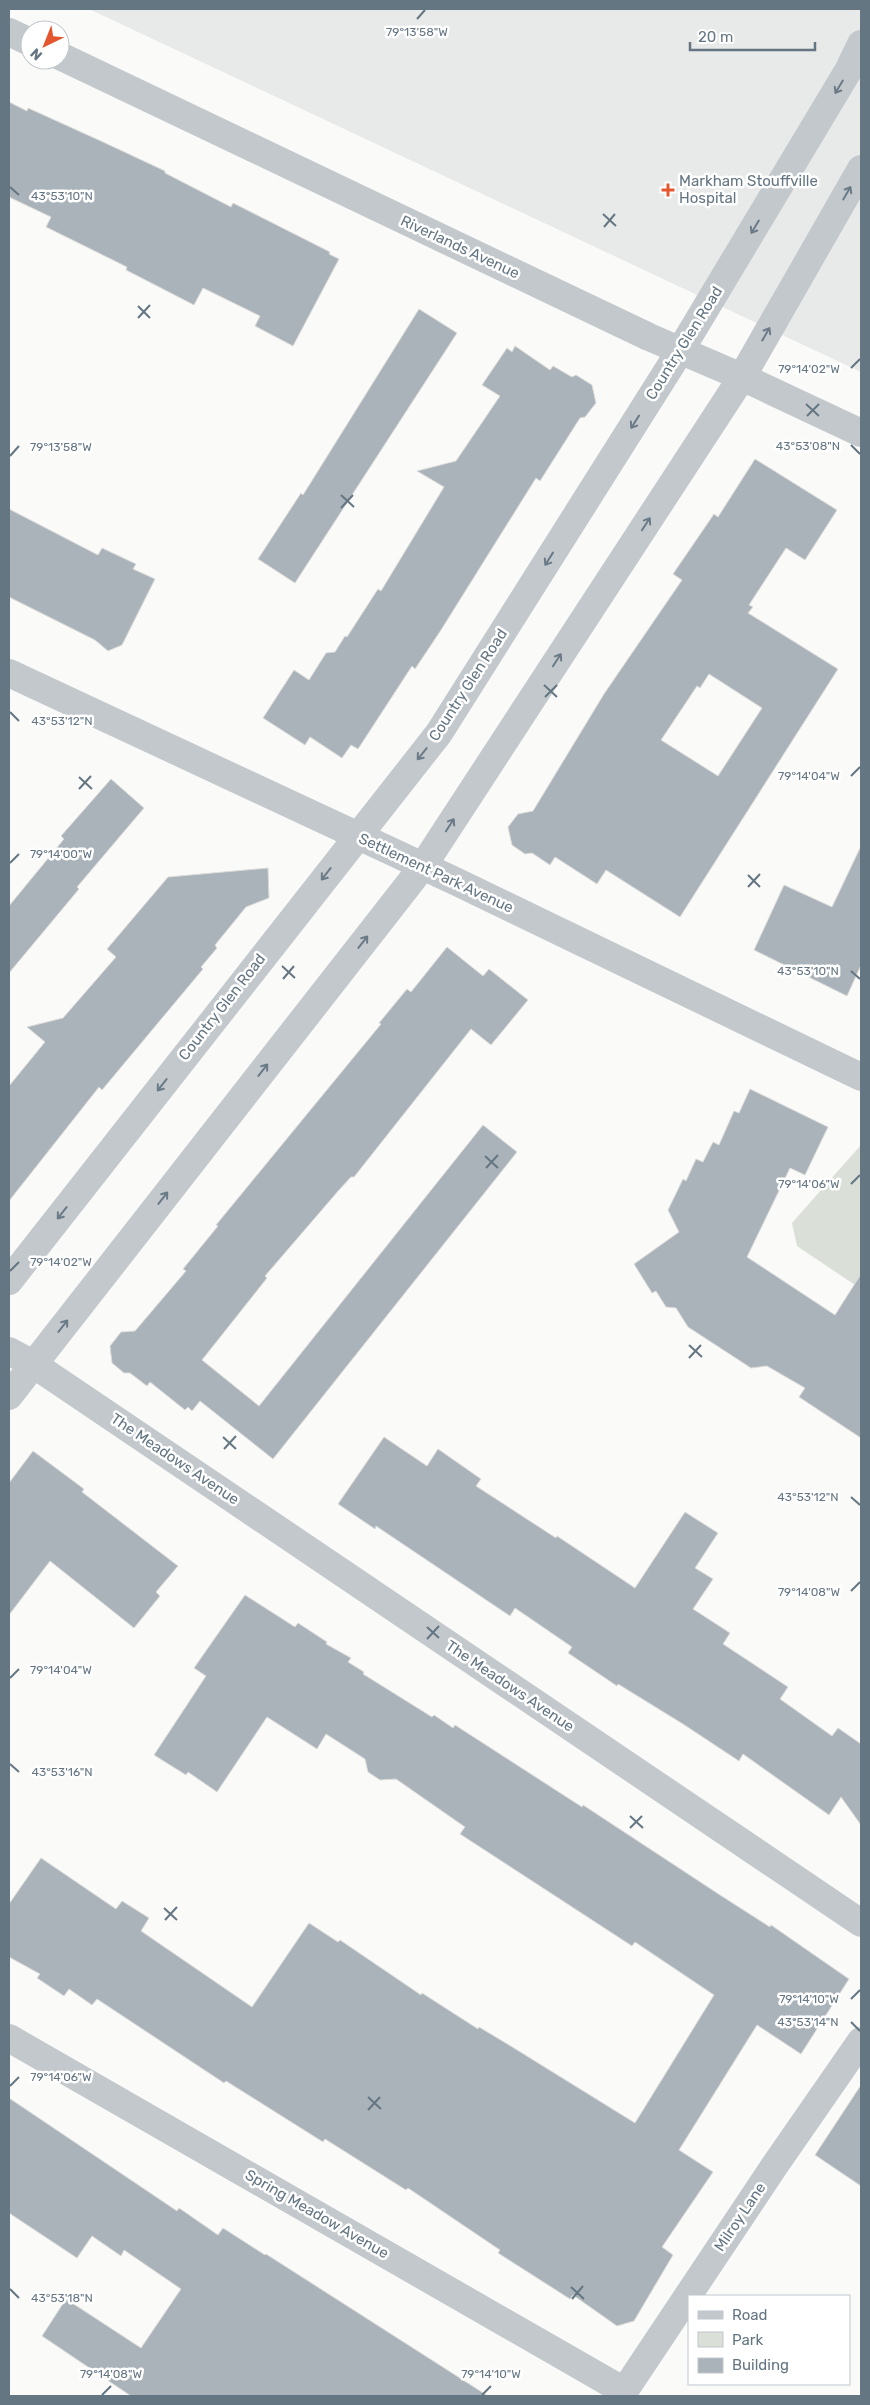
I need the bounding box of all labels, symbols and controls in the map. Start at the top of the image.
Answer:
north arrow [20,20,70,70]
scale bar [690,20,815,52]
text: 79°13'58"W [386,25,448,39]
text: 20 m [698,28,733,46]
text: N [27,44,46,64]
one-way arrow [833,80,843,94]
place label: Markham Stouffville Hospital [679,172,818,207]
marker: Markham Stouffville Hospital [661,183,675,197]
one-way arrow [843,187,853,201]
text: 43°53'10"N [31,189,93,203]
street label: Riverlands Avenue [398,212,522,282]
one-way arrow [750,219,760,233]
street label: Country Glen Road [642,283,726,403]
one-way arrow [762,328,772,342]
text: 79°14'02"W [778,362,840,376]
one-way arrow [630,414,640,428]
text: 43°53'08"N [776,439,840,453]
text: 79°13'58"W [30,440,92,454]
one-way arrow [641,517,651,531]
one-way arrow [543,552,553,566]
street label: Country Glen Road [425,625,511,745]
one-way arrow [553,653,563,667]
text: 43°53'12"N [31,714,93,728]
one-way arrow [417,747,428,760]
text: 79°14'04"W [778,769,840,783]
one-way arrow [444,818,455,832]
street label: Settlement Park Avenue [356,829,516,917]
text: 79°14'00"W [30,847,92,861]
one-way arrow [321,867,331,881]
one-way arrow [358,936,369,949]
street label: Country Glen Road [175,950,269,1064]
text: 43°53'10"N [777,964,839,978]
one-way arrow [258,1064,269,1077]
one-way arrow [156,1078,167,1091]
text: 79°14'06"W [778,1177,840,1191]
one-way arrow [158,1192,169,1205]
one-way arrow [56,1206,67,1219]
text: 79°14'02"W [30,1255,92,1269]
one-way arrow [58,1319,68,1333]
street label: The Meadows Avenue [107,1409,243,1509]
text: 43°53'12"N [777,1490,839,1504]
text: 79°14'08"W [778,1585,840,1599]
street label: The Meadows Avenue [442,1636,578,1736]
text: 79°14'04"W [30,1663,92,1677]
text: 43°53'16"N [31,1765,93,1779]
text: 79°14'10"W [779,1992,839,2006]
text: 43°53'14"N [777,2015,839,2029]
text: 79°14'06"W [30,2070,92,2084]
street label: Spring Meadow Avenue [242,2166,392,2262]
street label: Milroy Lane [710,2179,770,2255]
text: 43°53'18"N [31,2291,93,2305]
legend [688,2295,850,2385]
text: Road [732,2306,768,2324]
text: Park [732,2331,763,2349]
text: Building [732,2356,789,2374]
text: 79°14'08"W [80,2367,142,2381]
text: 79°14'10"W [461,2367,521,2381]

